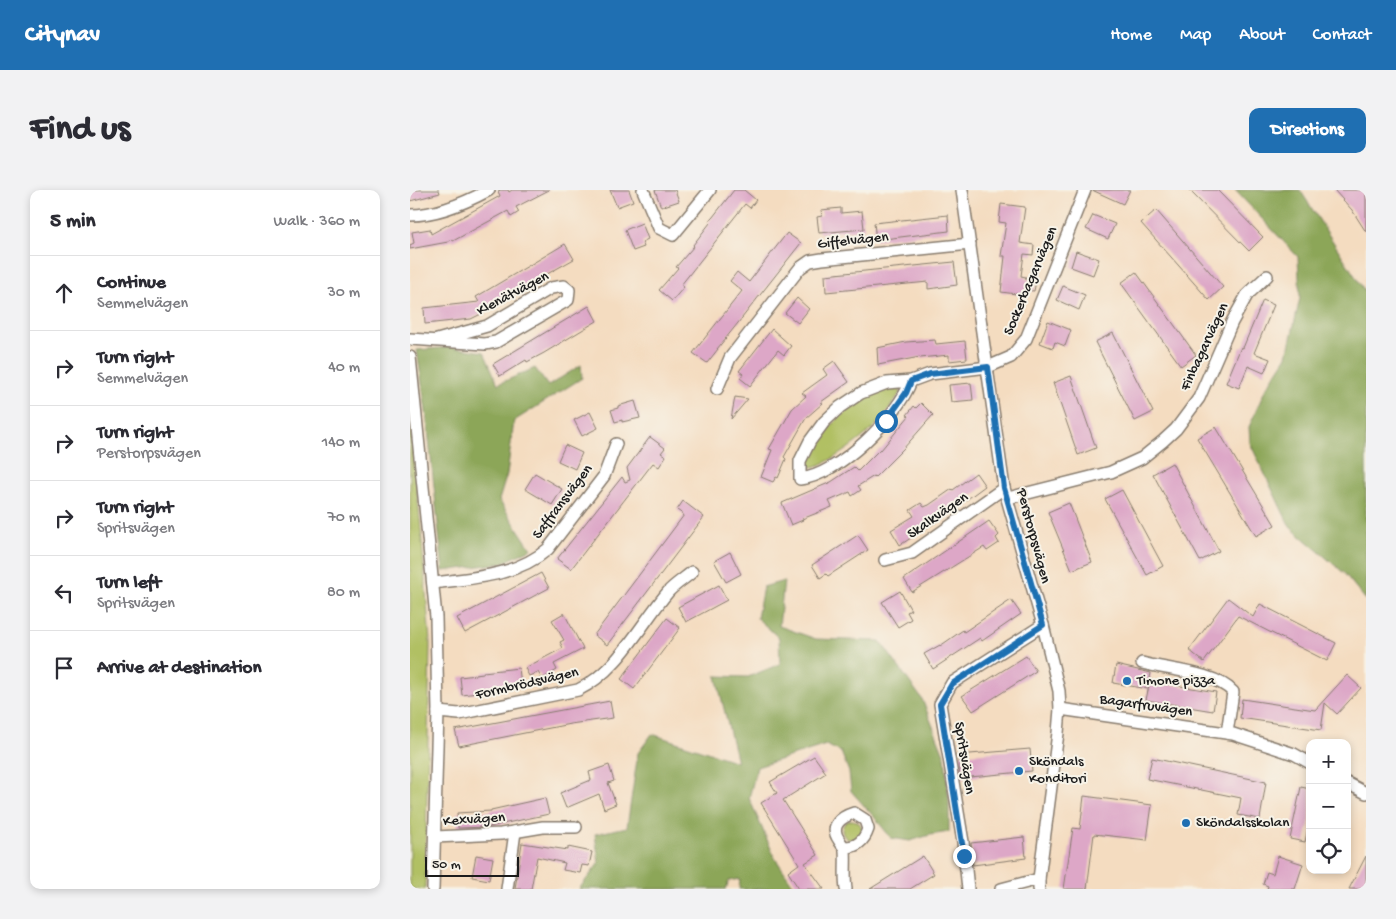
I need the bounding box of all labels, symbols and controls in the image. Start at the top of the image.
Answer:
text: Citynav [25,21,100,50]
text: Home [1110,25,1152,46]
text: Map [1180,25,1211,46]
text: About [1239,25,1285,46]
text: Contact [1313,25,1371,46]
button: Directions [1249,108,1366,153]
text: Find us [30,110,130,151]
text: 5 min [50,210,95,235]
text: Walk · 360 m [274,213,360,232]
street label: Sockerbagarvägen [1000,224,1062,338]
street label: Giffelvägen [817,228,889,254]
street label: Klenätvägen [474,267,552,321]
text: Continue [97,272,166,295]
icon: ahead [50,279,78,307]
text: 30 m [327,284,360,303]
text: Semmelvägen [97,295,188,314]
street label: Finbagarvägen [1176,300,1233,395]
text: Turn right [97,347,173,370]
icon: right [50,354,78,382]
text: 40 m [328,359,360,378]
text: Semmelvägen [97,370,188,389]
route start [875,410,898,433]
text: Turn right [97,422,173,445]
icon: right [50,429,78,457]
text: 140 m [322,434,360,453]
text: Perstorpsvägen [97,445,201,464]
street label: Saffransvägen [529,461,597,543]
street label: Perstorpsvägen [1011,486,1054,585]
street label: Skalkvägen [904,488,972,544]
text: Turn right [97,497,173,520]
icon: right [50,504,78,532]
text: 70 m [327,509,360,528]
text: Spritsvägen [97,520,175,539]
text: Turn left [97,572,161,595]
icon: left [50,579,78,607]
text: 80 m [327,584,360,603]
text: Spritsvägen [97,595,175,614]
icon: arrive [50,654,78,682]
text: Arrive at destination [97,657,261,680]
street label: Formbrödsvägen [473,663,580,705]
place label: Timone pizza [1136,672,1216,690]
marker: Timone pizza [1121,675,1133,687]
street label: Bagarfruvägen [1097,690,1194,721]
street label: Spritsvägen [949,721,979,795]
map controls [1306,739,1351,874]
button: + [1306,739,1351,784]
place label: Sköndals Konditori [1029,753,1087,788]
marker: Sköndals Konditori [1013,765,1025,777]
button: − [1306,784,1351,829]
street label: Kexvägen [442,809,506,831]
place label: Sköndalsskolan [1196,814,1289,832]
marker: Sköndalsskolan [1180,817,1192,829]
button: locate [1306,829,1351,874]
route end [953,845,976,868]
scale bar [425,854,519,877]
text: 50 m [432,857,461,874]

